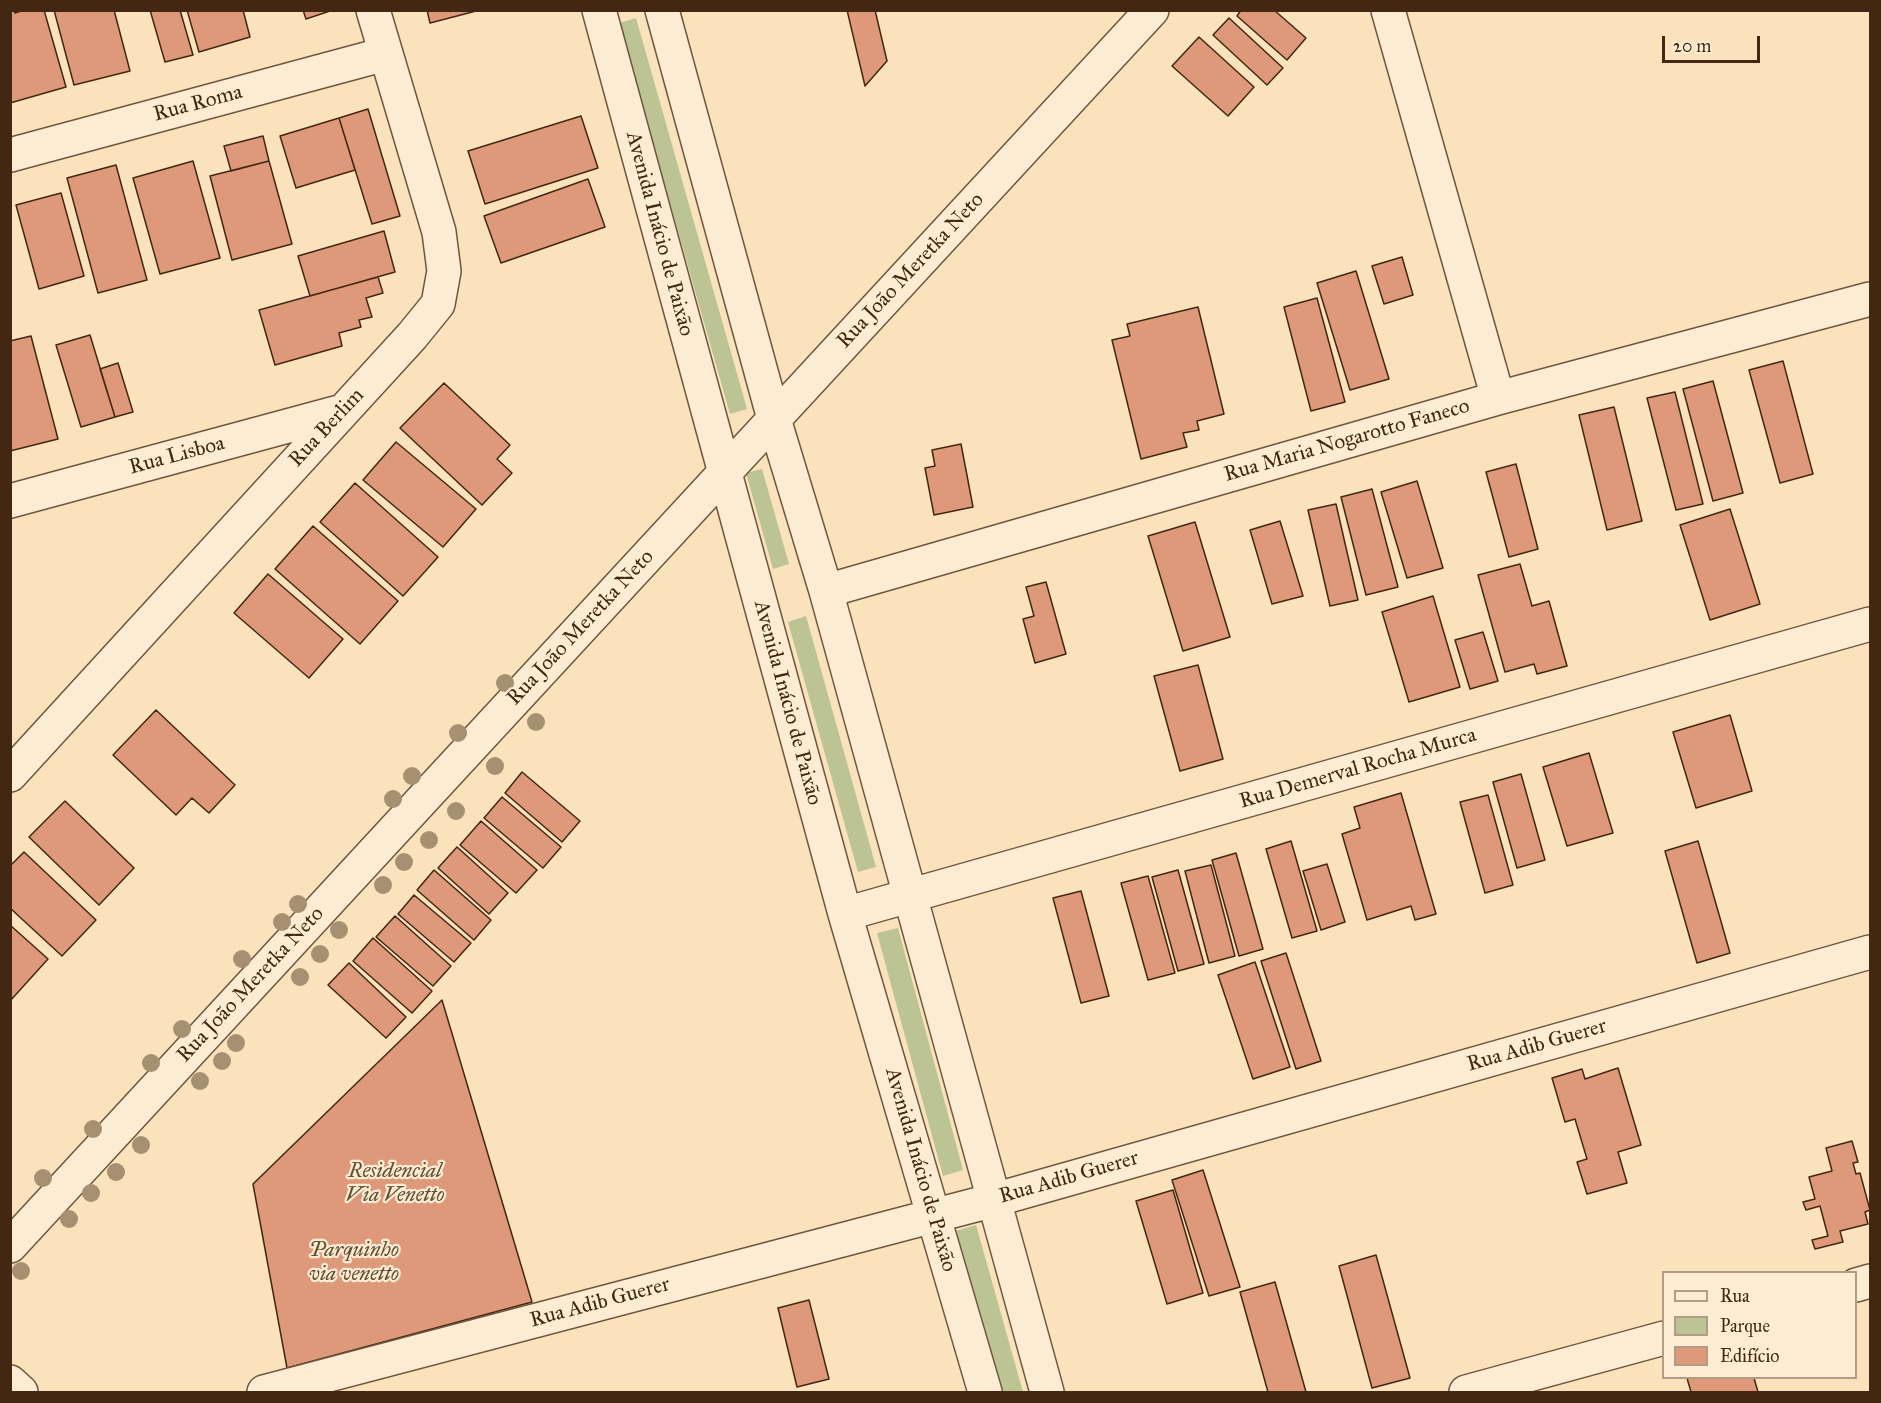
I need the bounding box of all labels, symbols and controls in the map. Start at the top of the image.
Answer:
scale bar [1665,24,1762,62]
text: 20 m [1673,35,1711,57]
street label: Rua Roma [151,80,245,128]
street label: Avenida Inácio de Paixão [620,129,698,339]
street label: Rua João Meretka Neto [832,188,990,354]
street label: Rua Berlim [284,383,370,473]
street label: Rua Maria Nogarotto Faneco [1221,394,1473,488]
street label: Rua Lisboa [126,431,228,481]
street label: Rua João Meretka Neto [502,545,660,711]
street label: Avenida Inácio de Paixão [748,598,826,808]
street label: Rua Demerval Rocha Murca [1237,723,1479,815]
street label: Rua João Meretka Neto [172,902,330,1068]
street label: Rua Adib Guerer [1464,1014,1610,1078]
street label: Avenida Inácio de Paixão [879,1065,961,1275]
street label: Rua Adib Guerer [996,1146,1142,1210]
park label: Residencial Via Venetto [345,1159,445,1209]
park label: Parquinho via venetto [309,1238,399,1288]
legend [1662,1271,1857,1379]
street label: Rua Adib Guerer [527,1272,673,1334]
text: Rua [1720,1285,1750,1307]
text: Parque [1720,1315,1770,1337]
text: Edifício [1720,1345,1779,1367]

